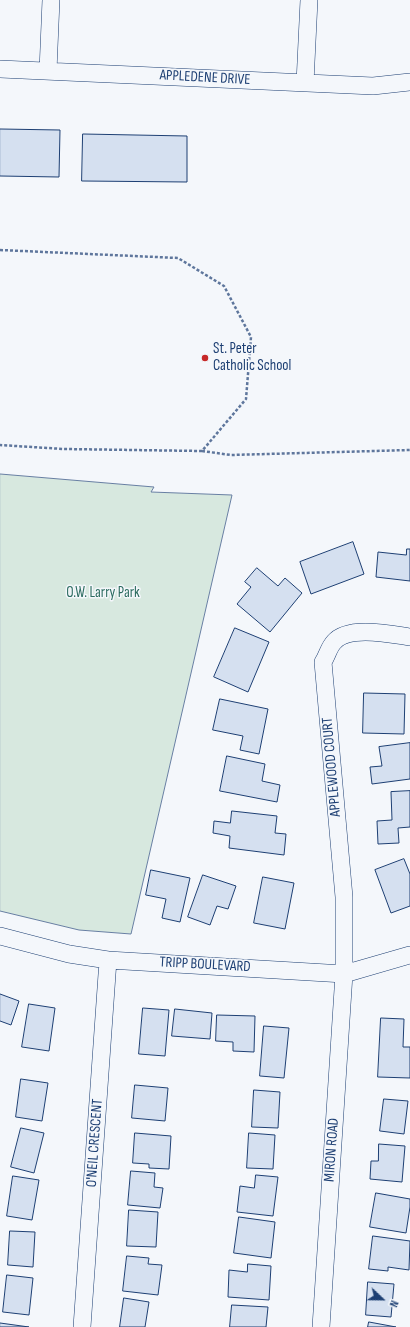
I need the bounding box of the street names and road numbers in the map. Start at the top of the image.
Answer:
street label: APPLEDENE DRIVE [159,67,251,89]
street label: APPLEWOOD COURT [319,716,345,818]
street label: TRIPP BOULEVARD [159,954,251,976]
street label: O'NEIL CRESCENT [83,1098,107,1188]
street label: MIRON ROAD [321,1117,343,1183]

